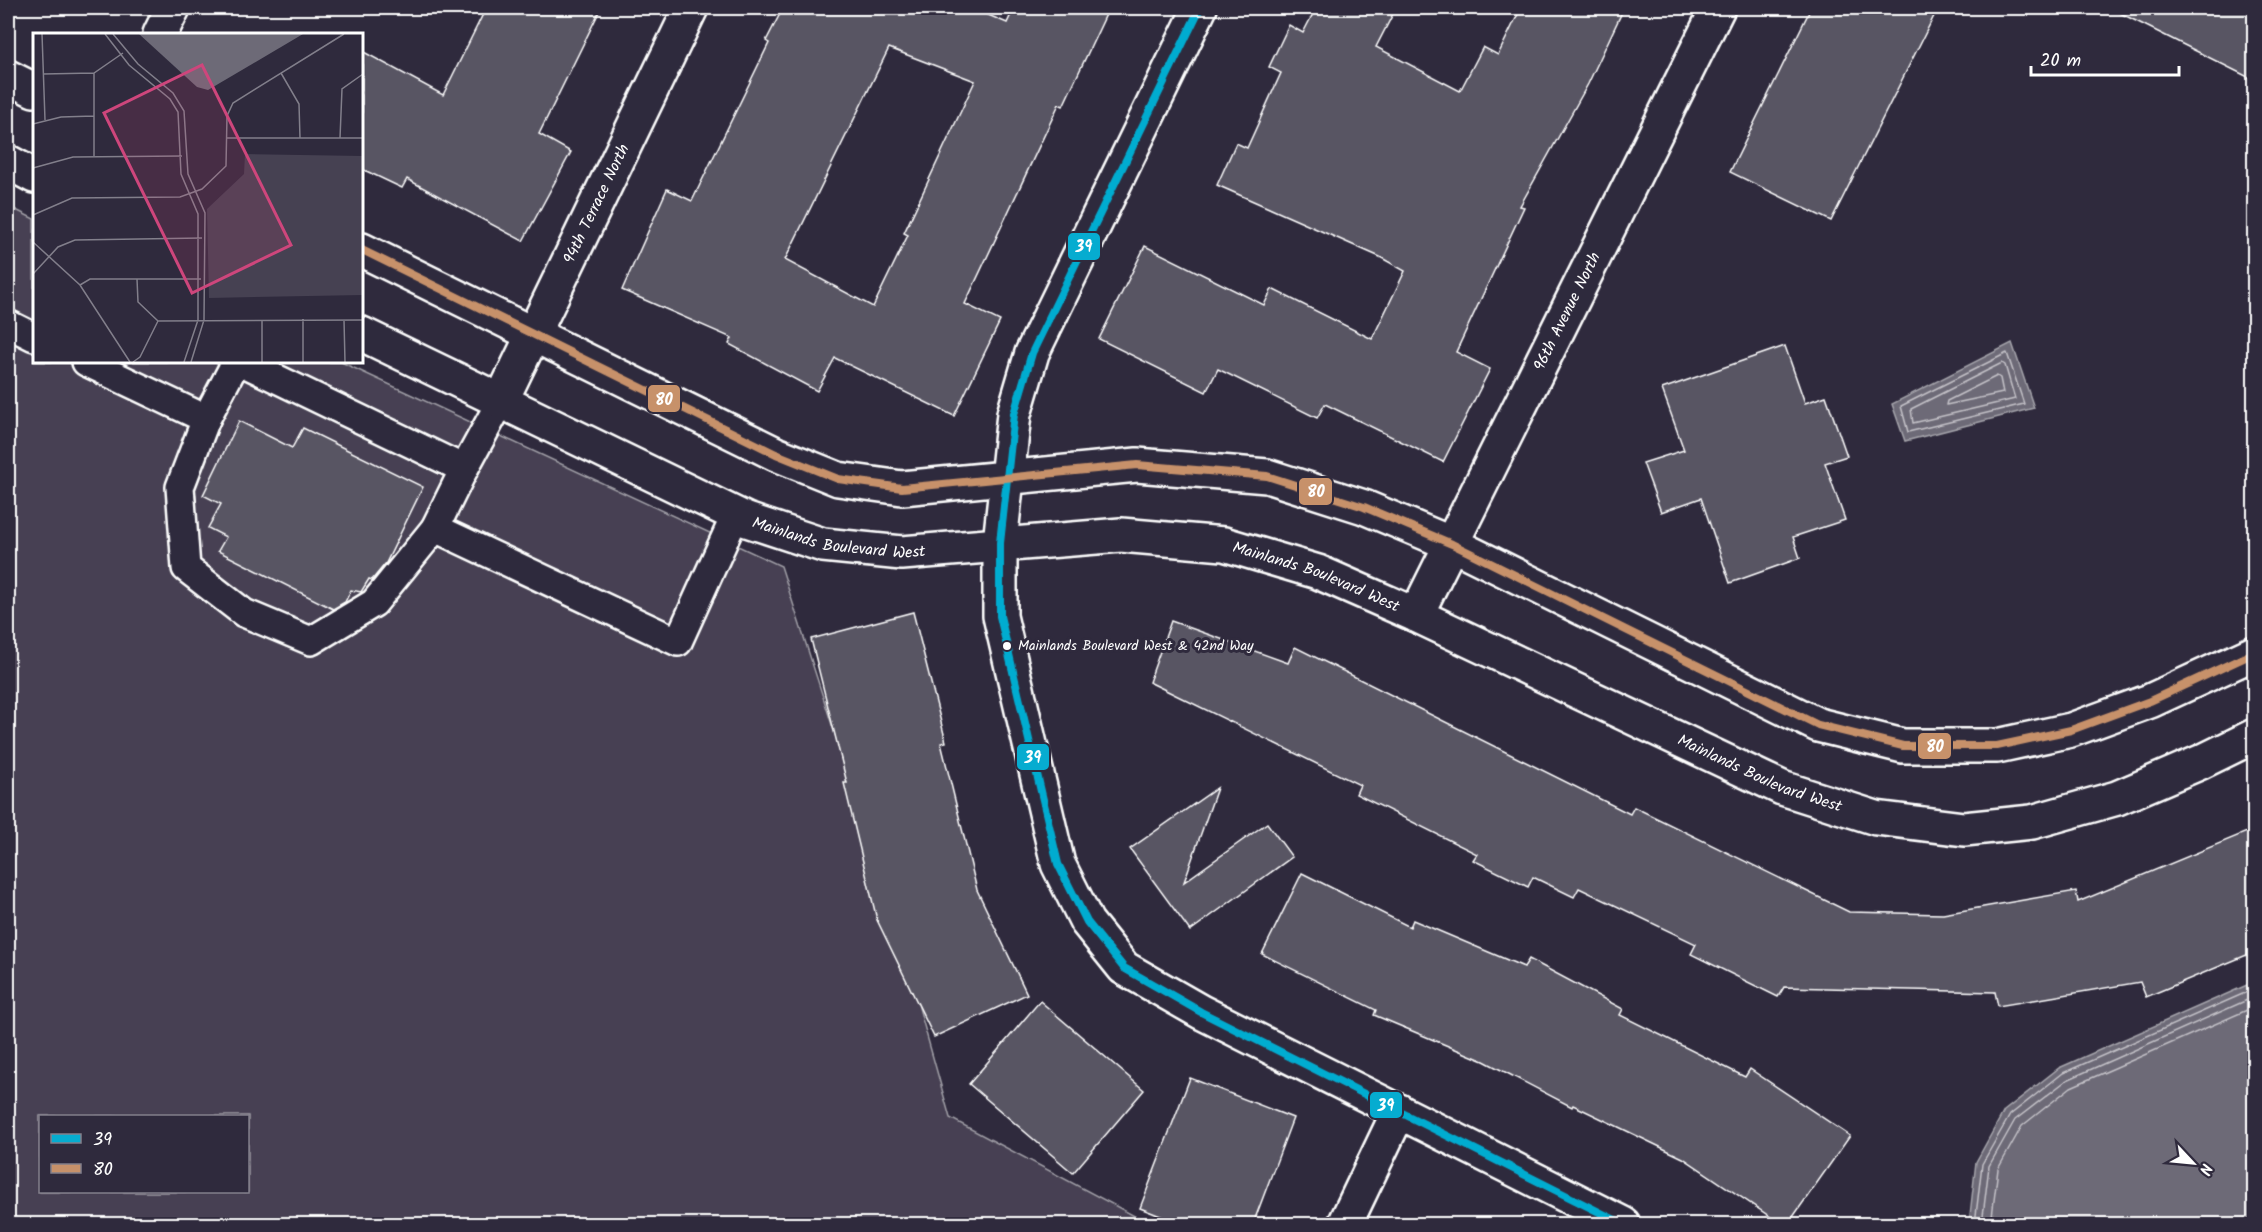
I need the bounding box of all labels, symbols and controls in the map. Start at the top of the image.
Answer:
inset map [33,33,363,363]
scale bar [2031,39,2180,77]
text: 20 m [2040,47,2081,76]
street label: 94th Terrace North [557,140,636,268]
line badge: 39 [1067,232,1101,261]
text: 39 [1075,235,1092,260]
street label: 96th Avenue North [1527,248,1607,375]
line badge: 80 [647,384,681,413]
text: 80 [655,388,674,413]
line badge: 80 [1298,477,1333,506]
text: 80 [1307,480,1326,505]
street label: Mainlands Boulevard West [749,510,927,566]
street label: Mainlands Boulevard West [1230,535,1404,619]
place label: Mainlands Boulevard West & 42nd Way [1018,635,1254,657]
marker: Mainlands Boulevard West & 42nd Way [1001,640,1013,652]
street label: Mainlands Boulevard West [1673,728,1846,819]
line badge: 80 [1917,732,1952,760]
text: 80 [1926,735,1945,760]
line badge: 39 [1016,743,1050,771]
text: 39 [1024,746,1041,771]
line badge: 39 [1369,1091,1403,1119]
text: 39 [1377,1094,1394,1119]
legend [39,1115,249,1193]
text: 39 [93,1126,112,1155]
north arrow [2163,1133,2223,1193]
text: 80 [93,1156,113,1185]
text: N [2192,1159,2219,1179]

